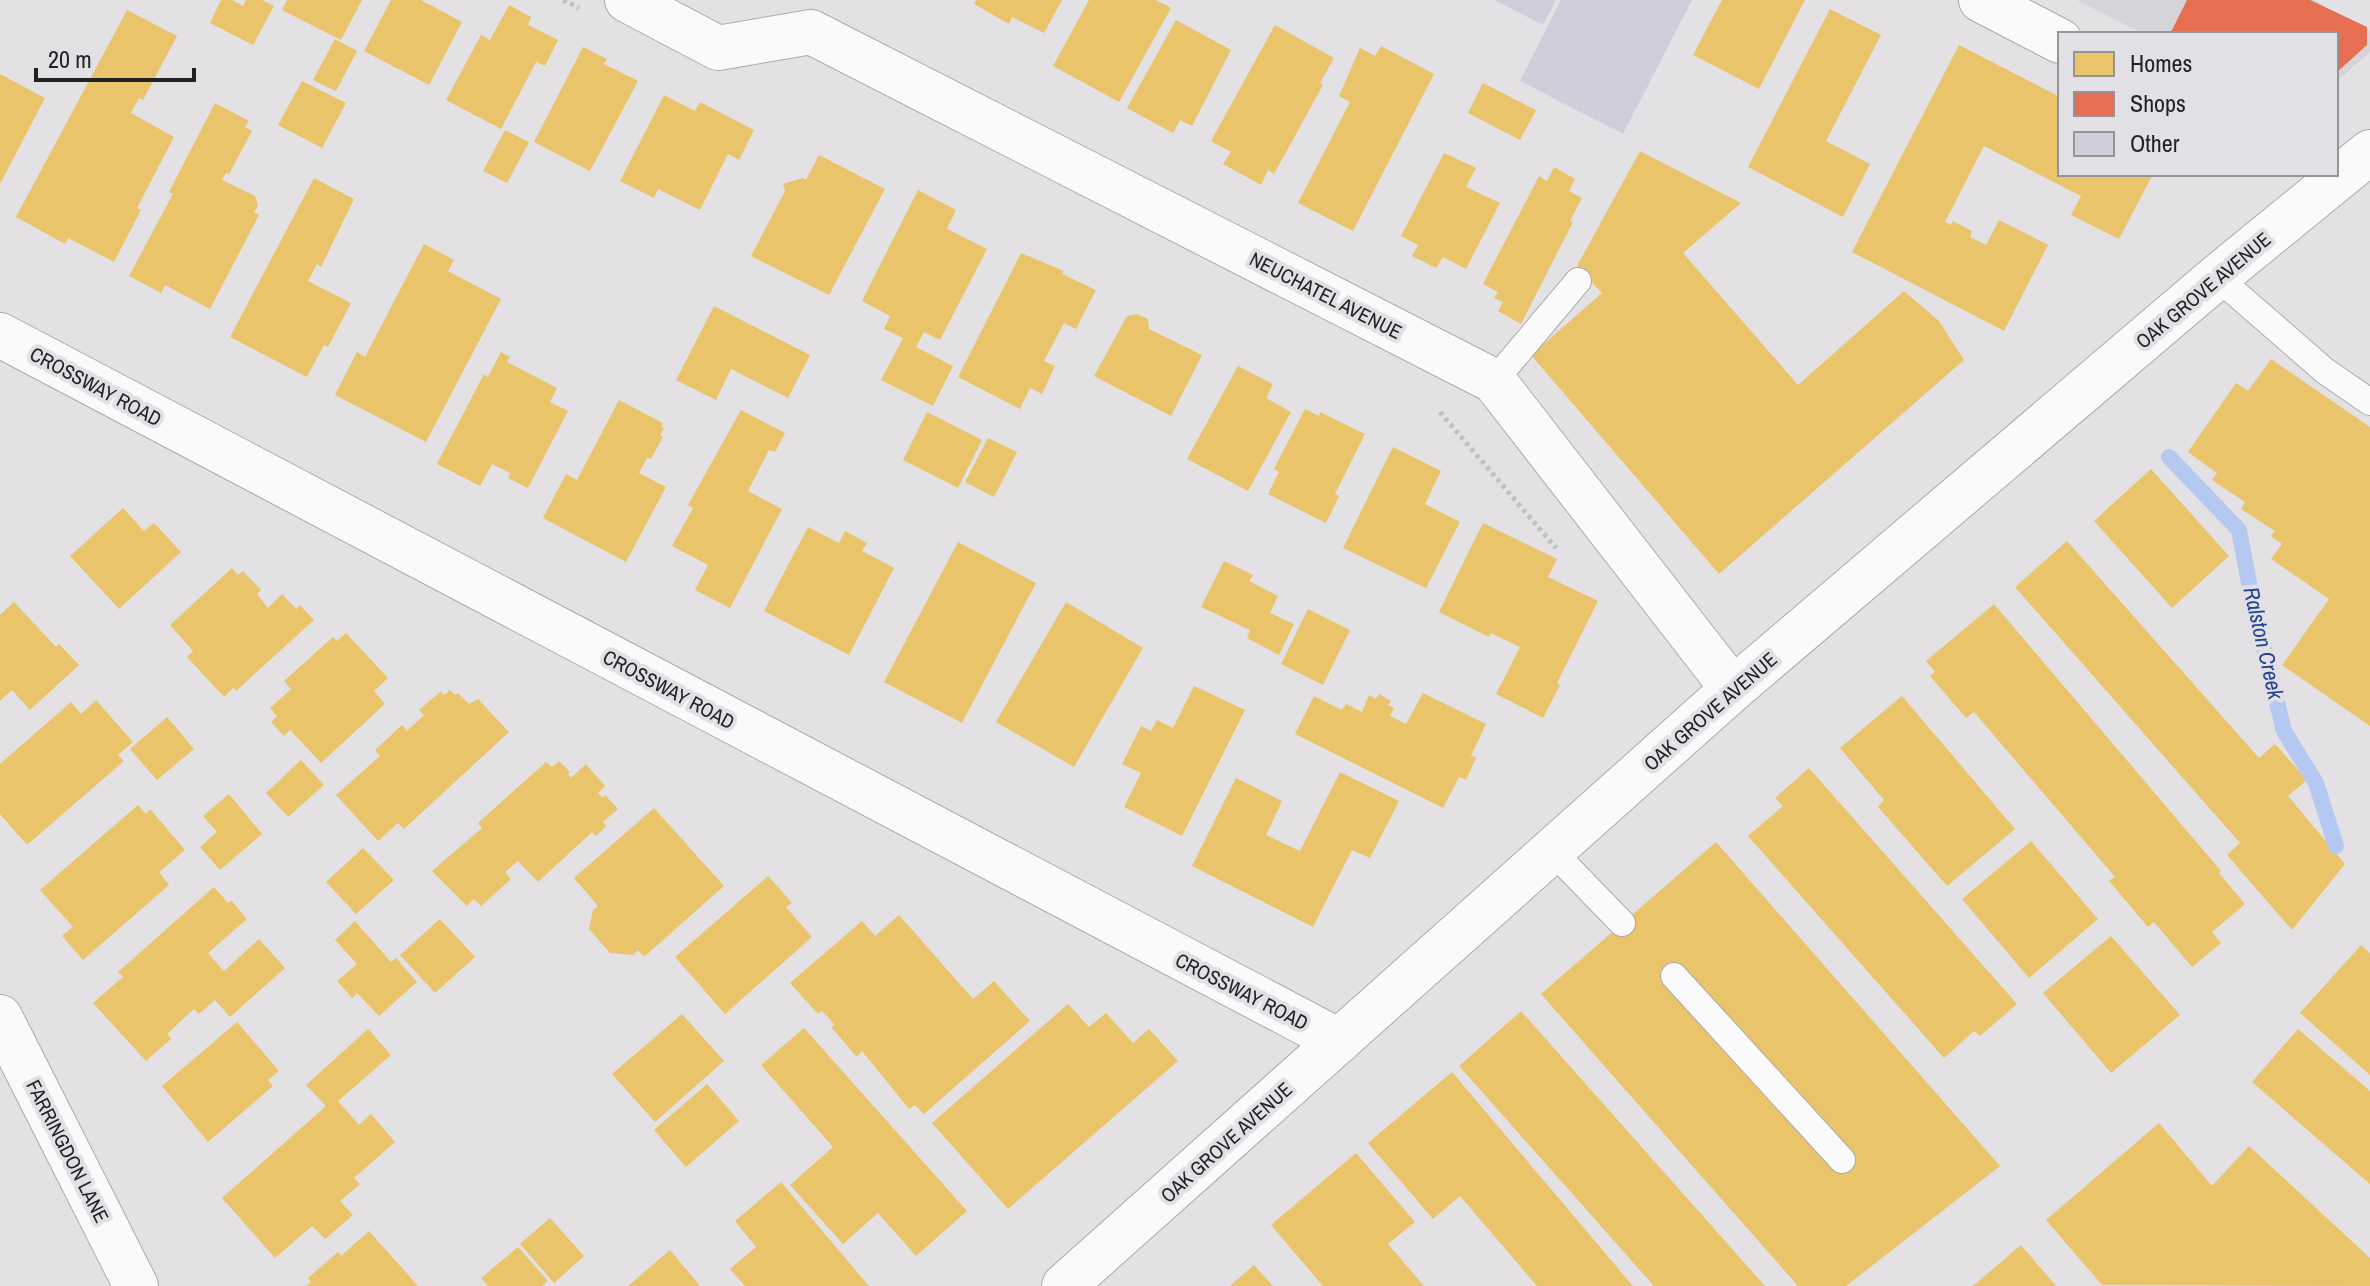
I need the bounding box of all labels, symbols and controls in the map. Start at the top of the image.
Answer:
scale bar [36,32,194,82]
legend [2058,32,2338,176]
text: 20 m [48,43,92,75]
text: Homes [2130,47,2192,79]
text: Shops [2130,87,2186,119]
text: Other [2130,127,2180,159]
street label: OAK GROVE AVENUE [2130,226,2276,354]
street label: NEUCHATEL AVENUE [1245,245,1407,345]
street label: CROSSWAY ROAD [25,340,167,432]
water label: Ralston Creek [2237,584,2292,703]
street label: CROSSWAY ROAD [598,643,740,735]
street label: OAK GROVE AVENUE [1638,646,1782,776]
street label: CROSSWAY ROAD [1171,946,1313,1036]
street label: FARRINGDON LANE [20,1075,116,1227]
street label: OAK GROVE AVENUE [1154,1076,1298,1208]

